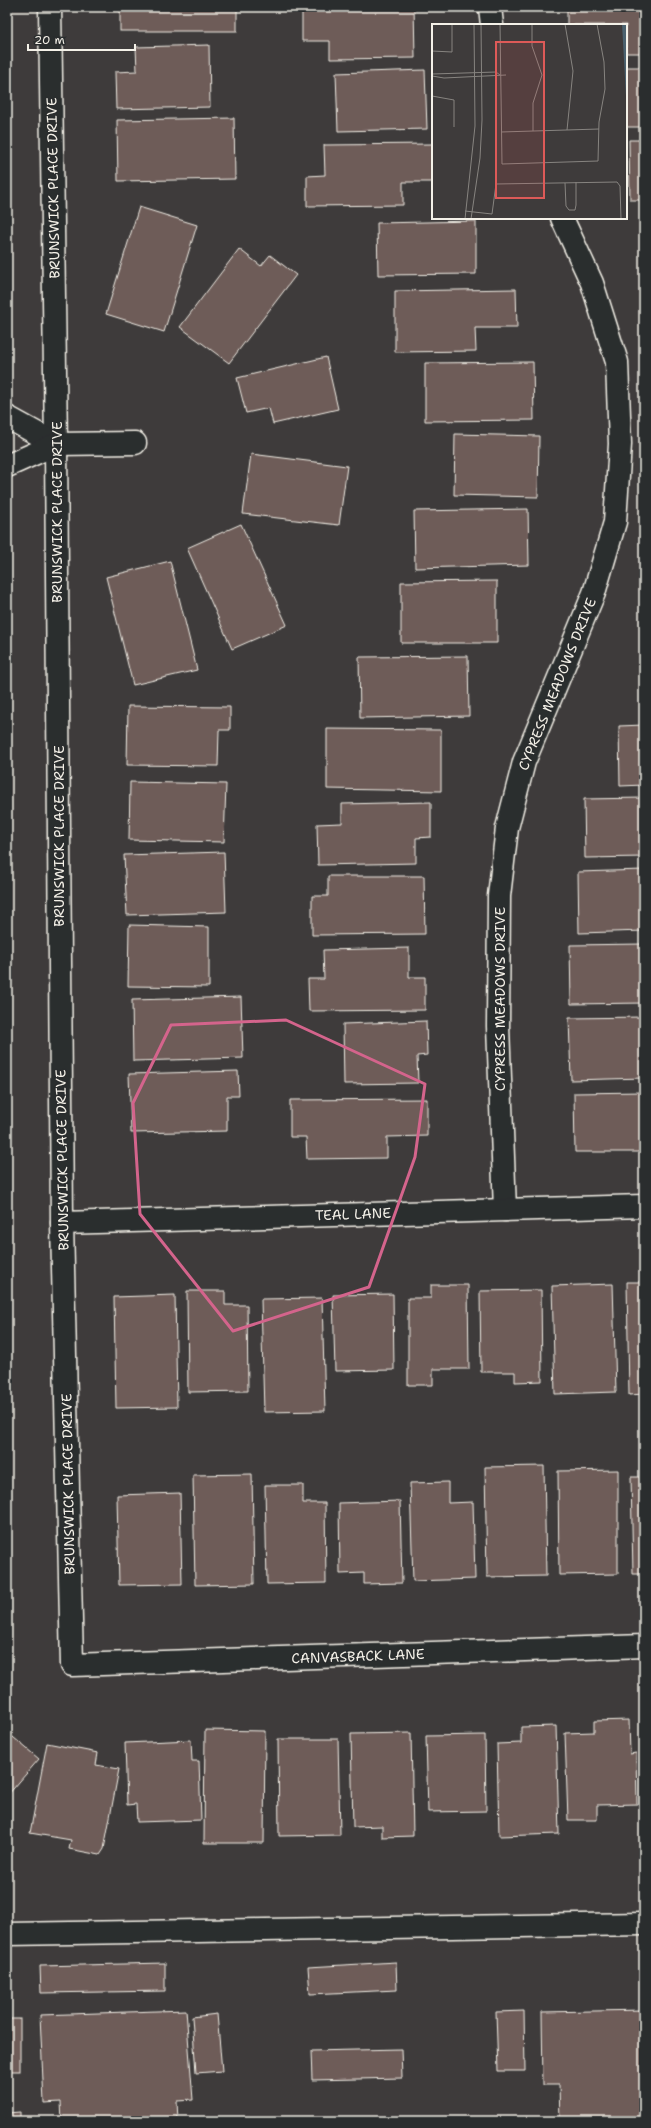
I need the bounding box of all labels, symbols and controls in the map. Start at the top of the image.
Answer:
inset map [432,24,627,219]
scale bar [28,26,135,52]
text: 20 m [34,32,65,48]
street label: BRUNSWICK PLACE DRIVE [42,97,64,279]
street label: BRUNSWICK PLACE DRIVE [48,421,66,603]
street label: CYPRESS MEADOWS DRIVE [514,595,600,773]
street label: BRUNSWICK PLACE DRIVE [50,745,68,927]
street label: CYPRESS MEADOWS DRIVE [491,906,509,1091]
street label: BRUNSWICK PLACE DRIVE [51,1069,73,1251]
street label: TEAL LANE [315,1204,392,1224]
street label: BRUNSWICK PLACE DRIVE [57,1393,79,1575]
street label: CANVASBACK LANE [291,1645,425,1667]

